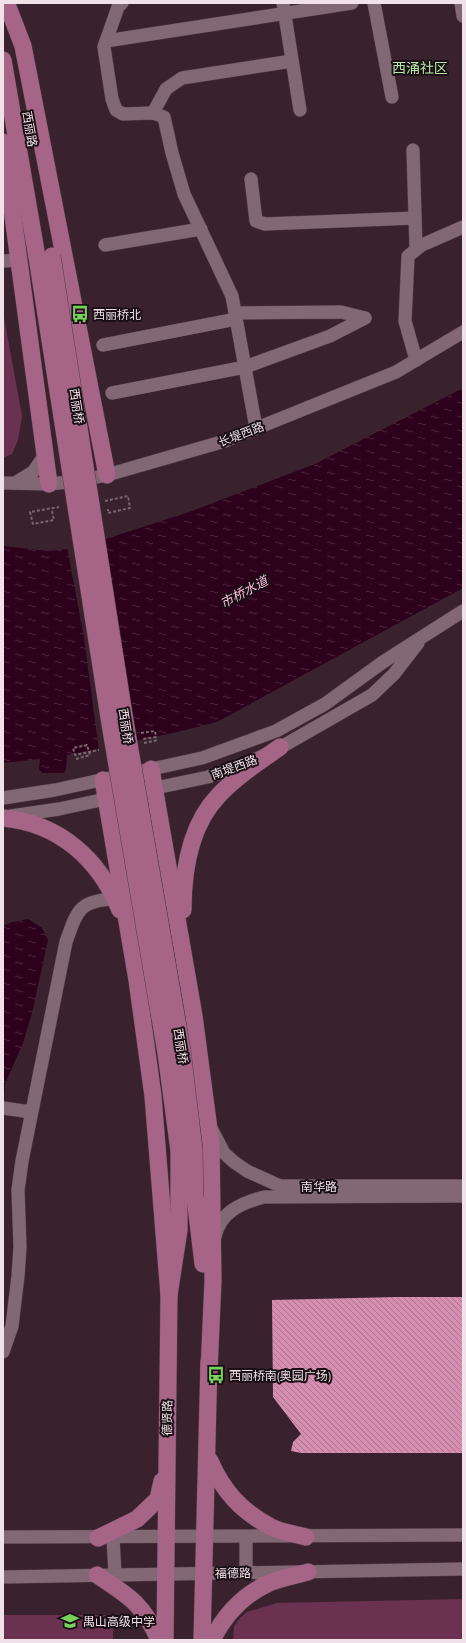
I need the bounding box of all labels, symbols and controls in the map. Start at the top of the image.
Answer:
district label: 西涌社区 [392,59,448,77]
street label: 西丽路 [19,110,41,148]
bus stop icon: 西丽桥北 [70,304,90,324]
place label: 西丽桥北 [93,307,141,322]
street label: 西丽桥 [67,387,87,425]
street label: 长堤西路 [216,418,266,450]
water label: 市桥水道 [217,571,273,612]
street label: 西丽桥 [116,707,136,745]
street label: 南堤西路 [209,752,259,782]
street label: 西丽桥 [171,1027,191,1065]
street label: 南华路 [301,1179,337,1194]
bus stop icon: 西丽桥南(奥园广场) [206,1365,226,1385]
place label: 西丽桥南(奥园广场) [229,1368,331,1383]
street label: 德贤路 [159,1400,175,1436]
street label: 福德路 [215,1565,251,1581]
school or university icon: 禺山高级中学 [60,1611,80,1631]
place label: 禺山高级中学 [83,1614,155,1629]

